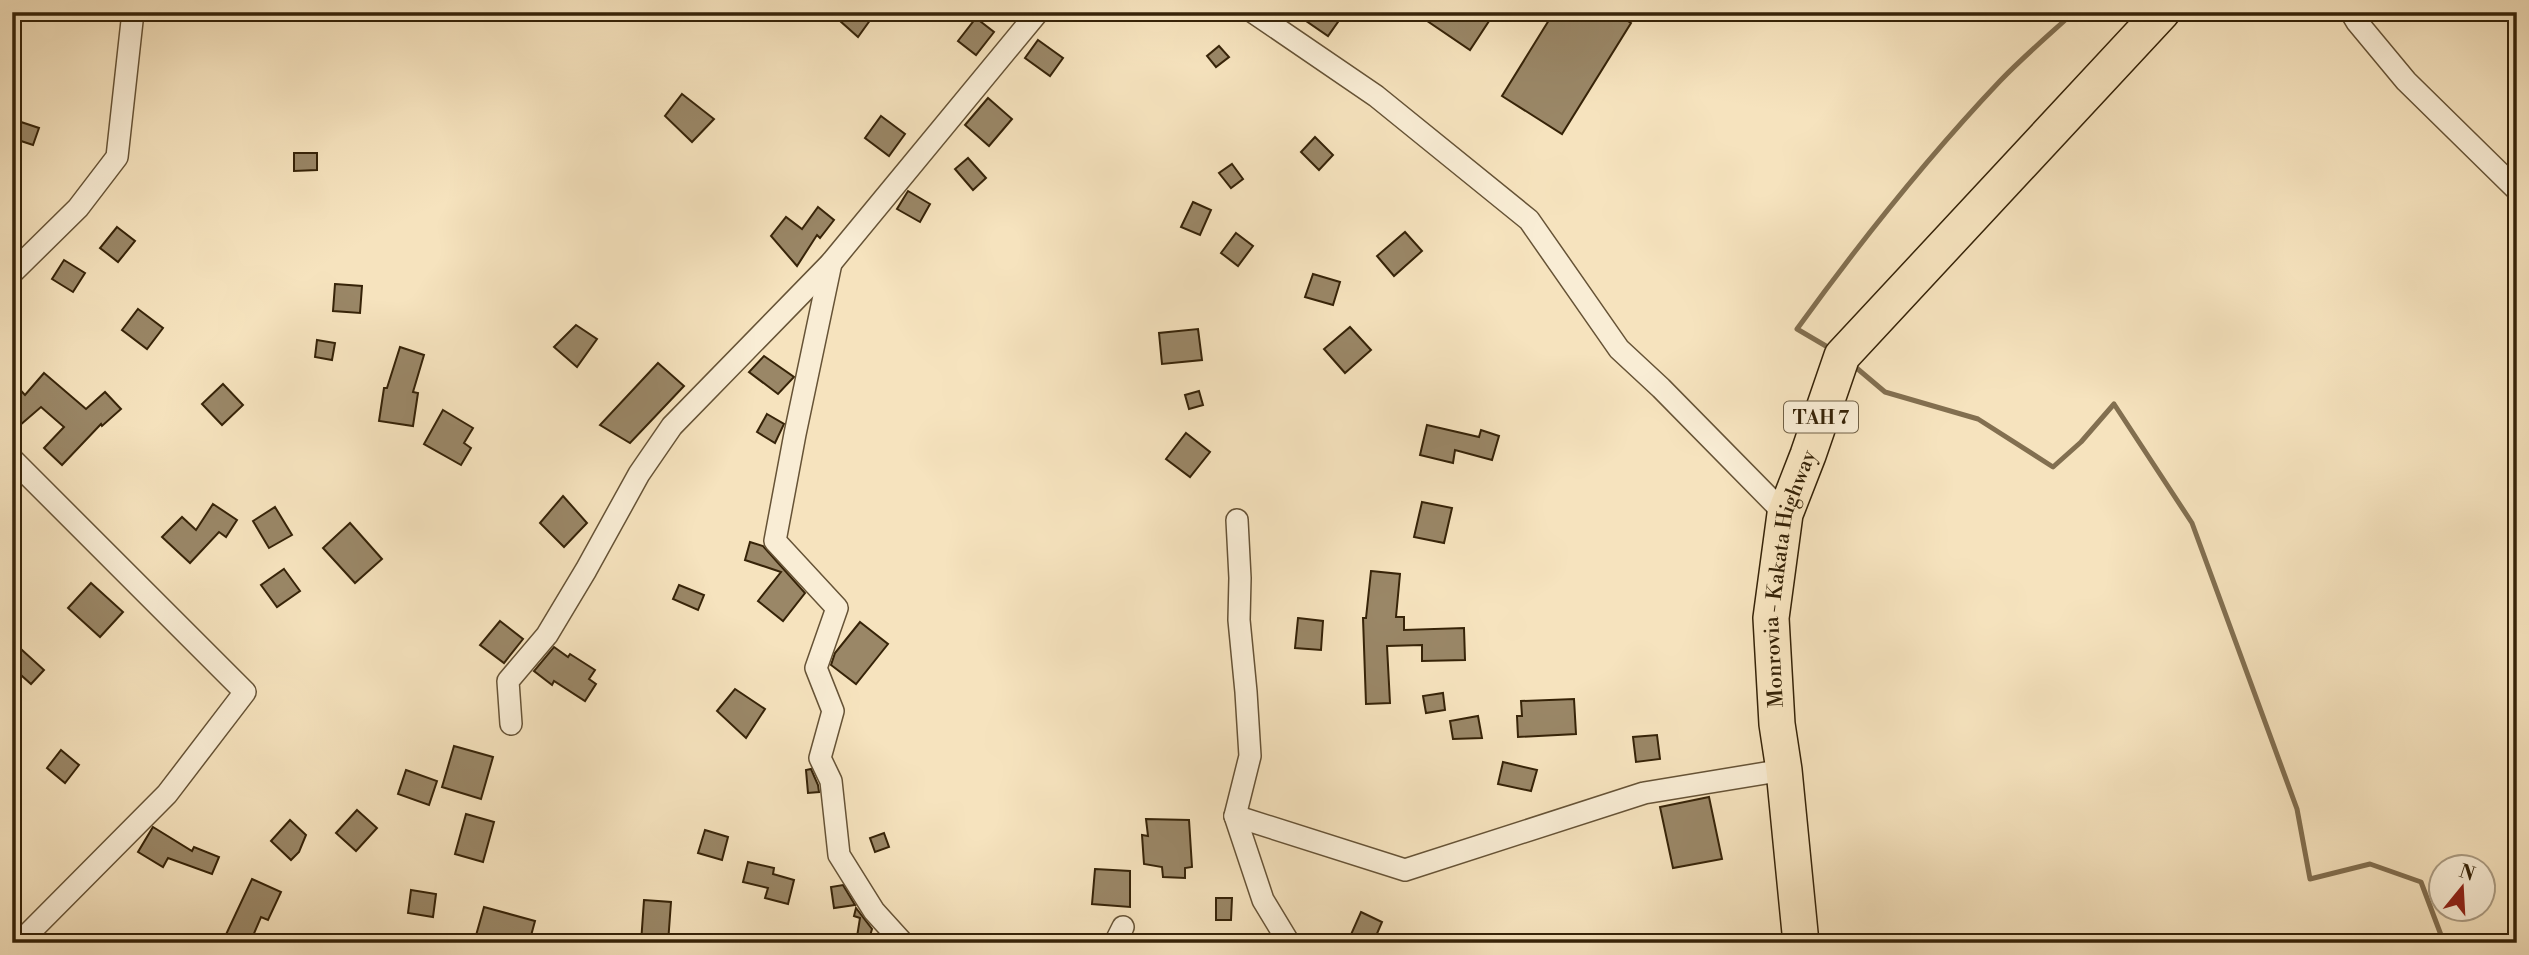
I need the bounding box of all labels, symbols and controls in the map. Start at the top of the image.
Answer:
road number: TAH 7 [1784,402,1858,432]
street label: Monrovia - Kakata Highway [1759,446,1823,708]
north arrow [2428,853,2498,923]
text: N [2456,859,2478,887]

